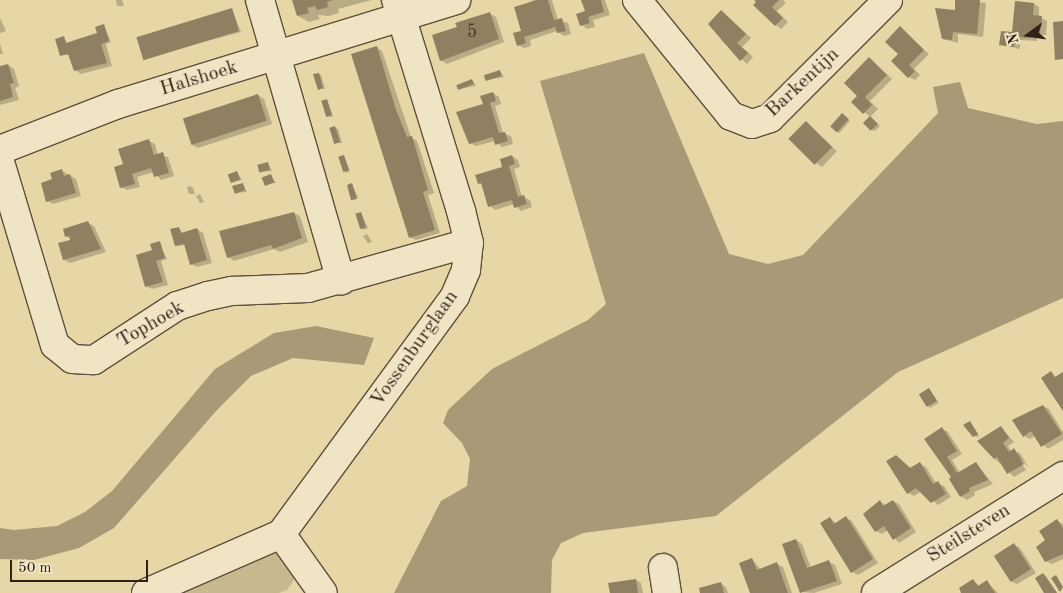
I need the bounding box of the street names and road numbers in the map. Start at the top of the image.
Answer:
street label: Barkentijn [761,43,845,123]
street label: Halshoek [157,56,241,102]
street label: Vossenburglaan [366,286,464,412]
street label: Tophoek [113,296,189,354]
street label: Steilsteven [923,499,1015,569]

